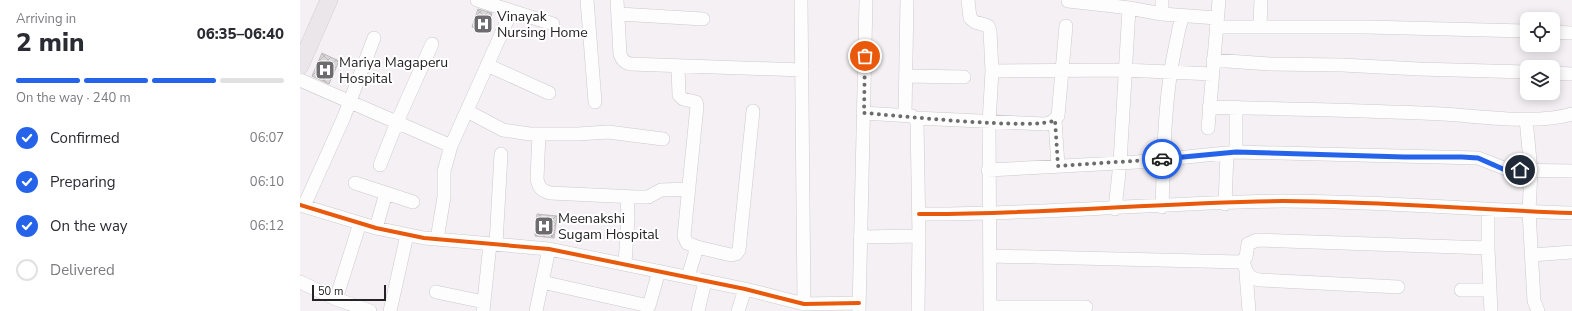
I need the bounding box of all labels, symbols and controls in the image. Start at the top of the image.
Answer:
place label: Vinayak Nursing Home [496,7,588,42]
text: Arriving in [16,10,76,28]
map controls [1520,12,1560,100]
button: locate [1520,12,1560,52]
hospital icon: Vinayak Nursing Home [472,13,494,35]
text: 06:35–06:40 [197,24,284,44]
text: 2 min [16,25,84,60]
pin [848,39,882,73]
icon: bag [854,45,876,67]
place label: Mariya Magaperu Hospital [339,53,448,88]
hospital icon: Mariya Magaperu Hospital [314,59,336,81]
button: layers [1520,60,1560,100]
text: On the way · 240 m [16,89,131,107]
icon: check [16,127,38,149]
text: Confirmed [50,128,120,148]
text: 06:07 [250,129,284,147]
courier [1142,139,1182,179]
icon: car [1151,148,1173,170]
pin [1503,153,1537,187]
icon: home [1509,159,1531,181]
icon: check [16,171,38,193]
text: Preparing [50,172,115,192]
text: 06:10 [250,173,284,191]
place label: Meenakshi Sugam Hospital [558,209,660,244]
icon: check [16,215,38,237]
hospital icon: Meenakshi Sugam Hospital [533,215,555,237]
text: On the way [50,216,128,236]
text: 06:12 [250,217,284,235]
text: Delivered [50,260,115,280]
scale bar [312,283,386,302]
text: 50 m [318,284,343,299]

